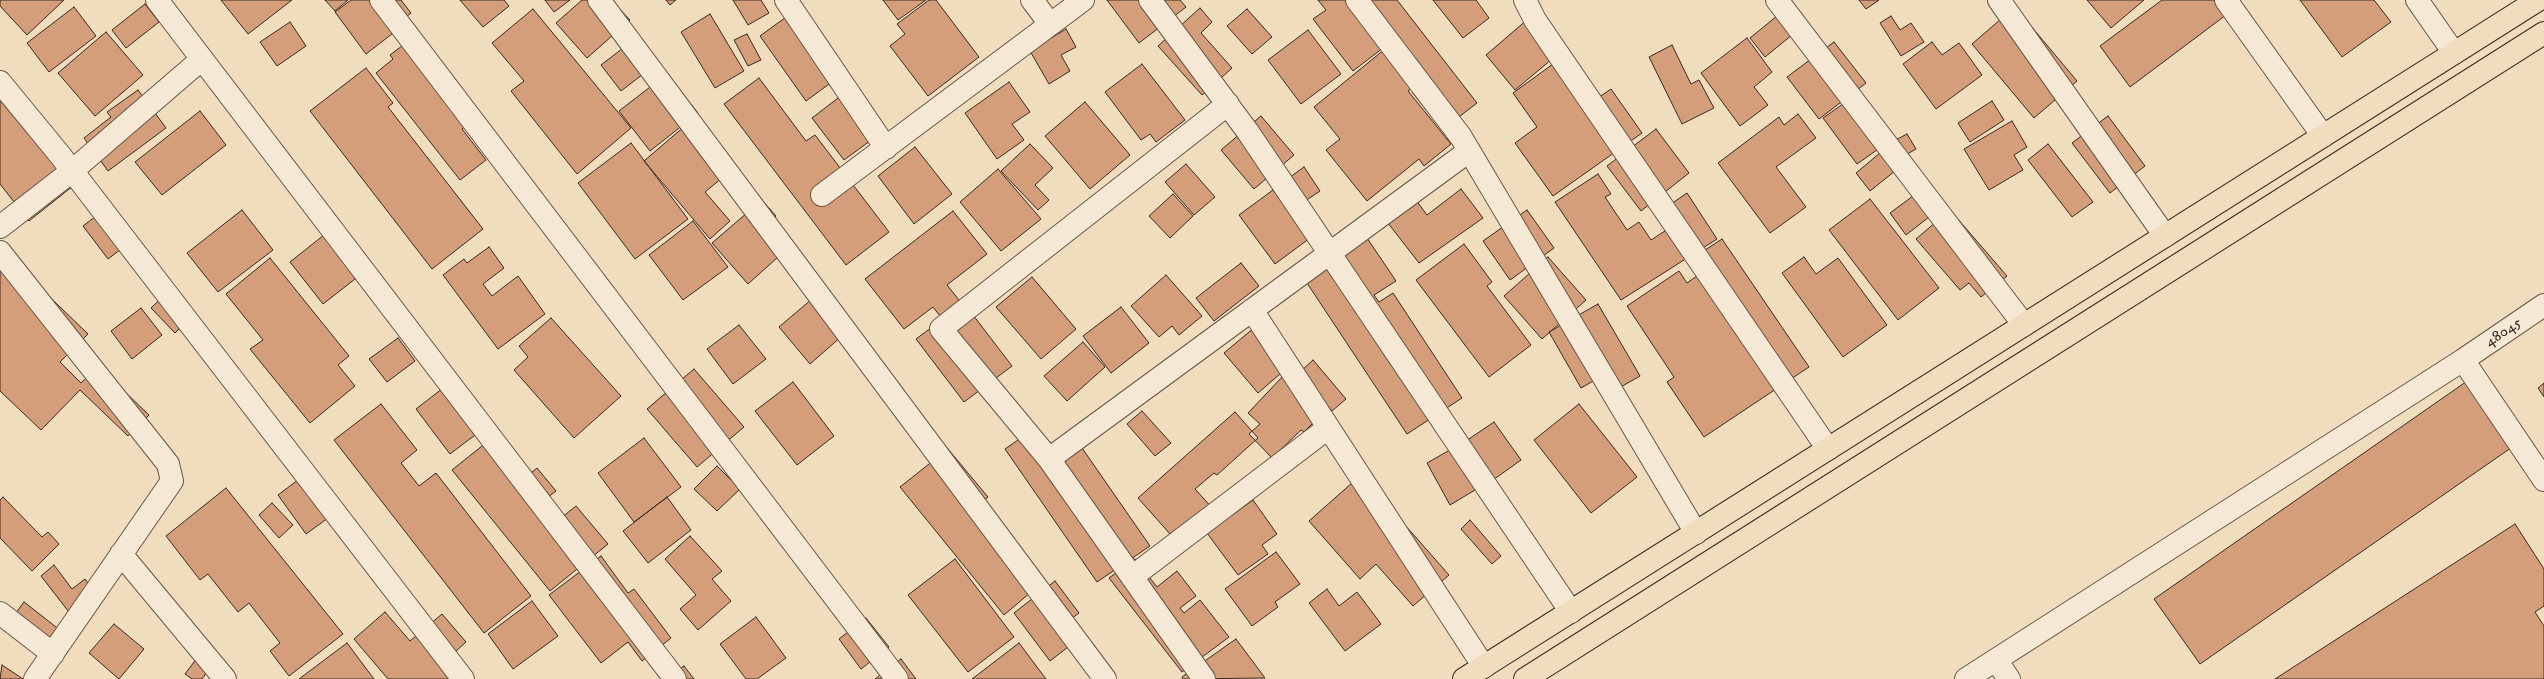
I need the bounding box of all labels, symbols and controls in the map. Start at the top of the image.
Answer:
street label: 48045 [2482,314,2526,352]

